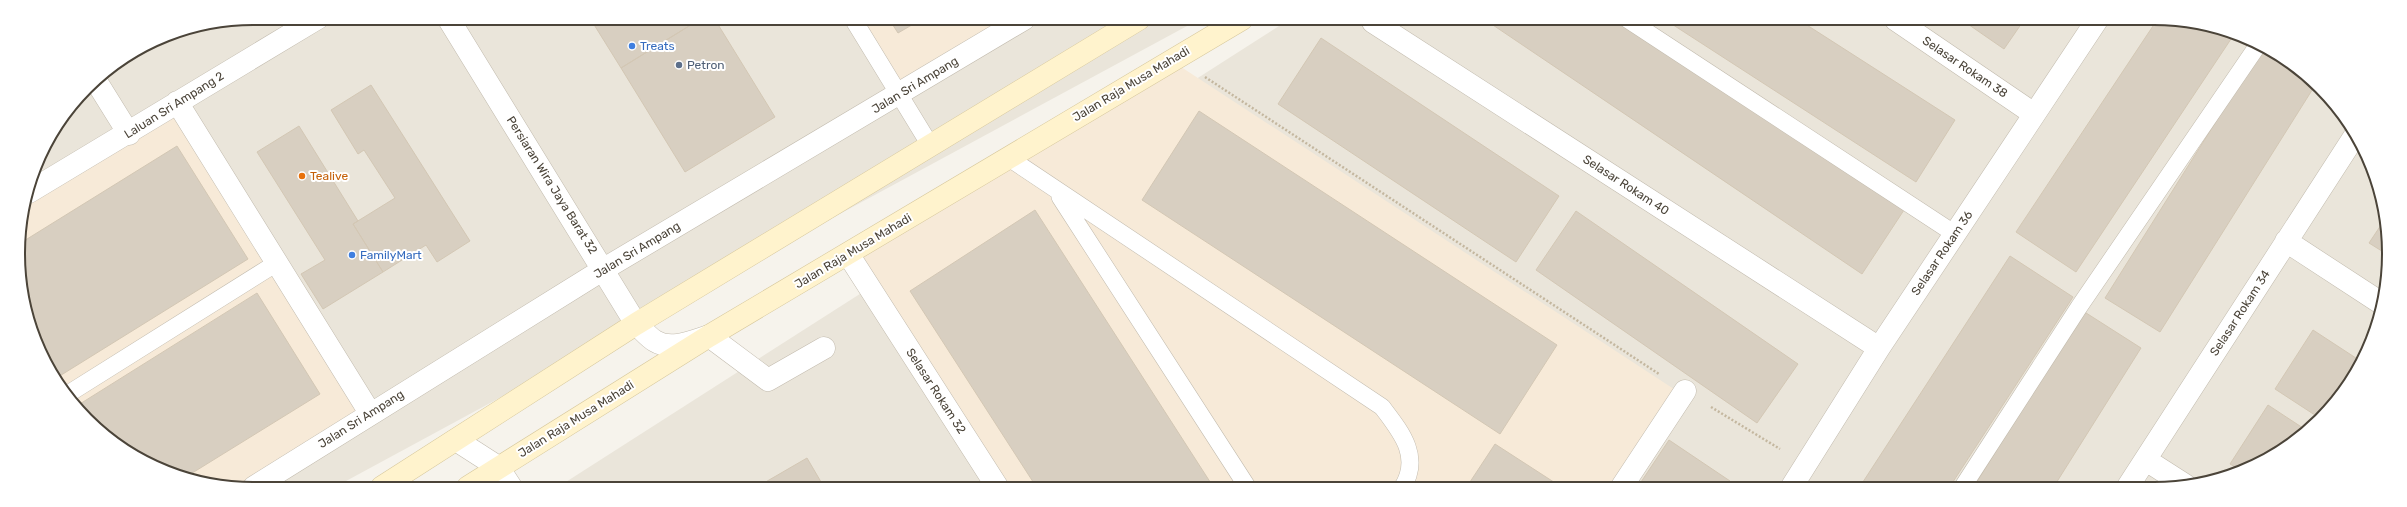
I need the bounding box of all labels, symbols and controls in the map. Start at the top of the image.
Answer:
street label: Selasar Rokam 38 [1920,33,2010,101]
place label: Treats [640,39,675,53]
marker: Treats [627,41,637,51]
street label: Jalan Raja Musa Mahadi [1070,44,1192,124]
street label: Jalan Sri Ampang [869,54,961,116]
place label: Petron [687,58,725,72]
marker: Petron [674,60,684,70]
street label: Laluan Sri Ampang 2 [122,69,226,141]
street label: Persiaran Wira Jaya Barat 32 [504,114,600,256]
street label: Selasar Rokam 40 [1580,152,1672,218]
place label: Tealive [310,169,348,183]
marker: Tealive [297,171,307,181]
street label: Selasar Rokam 36 [1908,208,1976,298]
street label: Jalan Raja Musa Mahadi [792,211,914,291]
street label: Jalan Sri Ampang [591,219,683,281]
place label: FamilyMart [360,248,422,262]
marker: FamilyMart [347,250,357,260]
street label: Selasar Rokam 34 [2207,267,2273,358]
street label: Selasar Rokam 32 [903,346,969,436]
street label: Jalan Raja Musa Mahadi [516,378,636,460]
street label: Jalan Sri Ampang [316,387,406,451]

